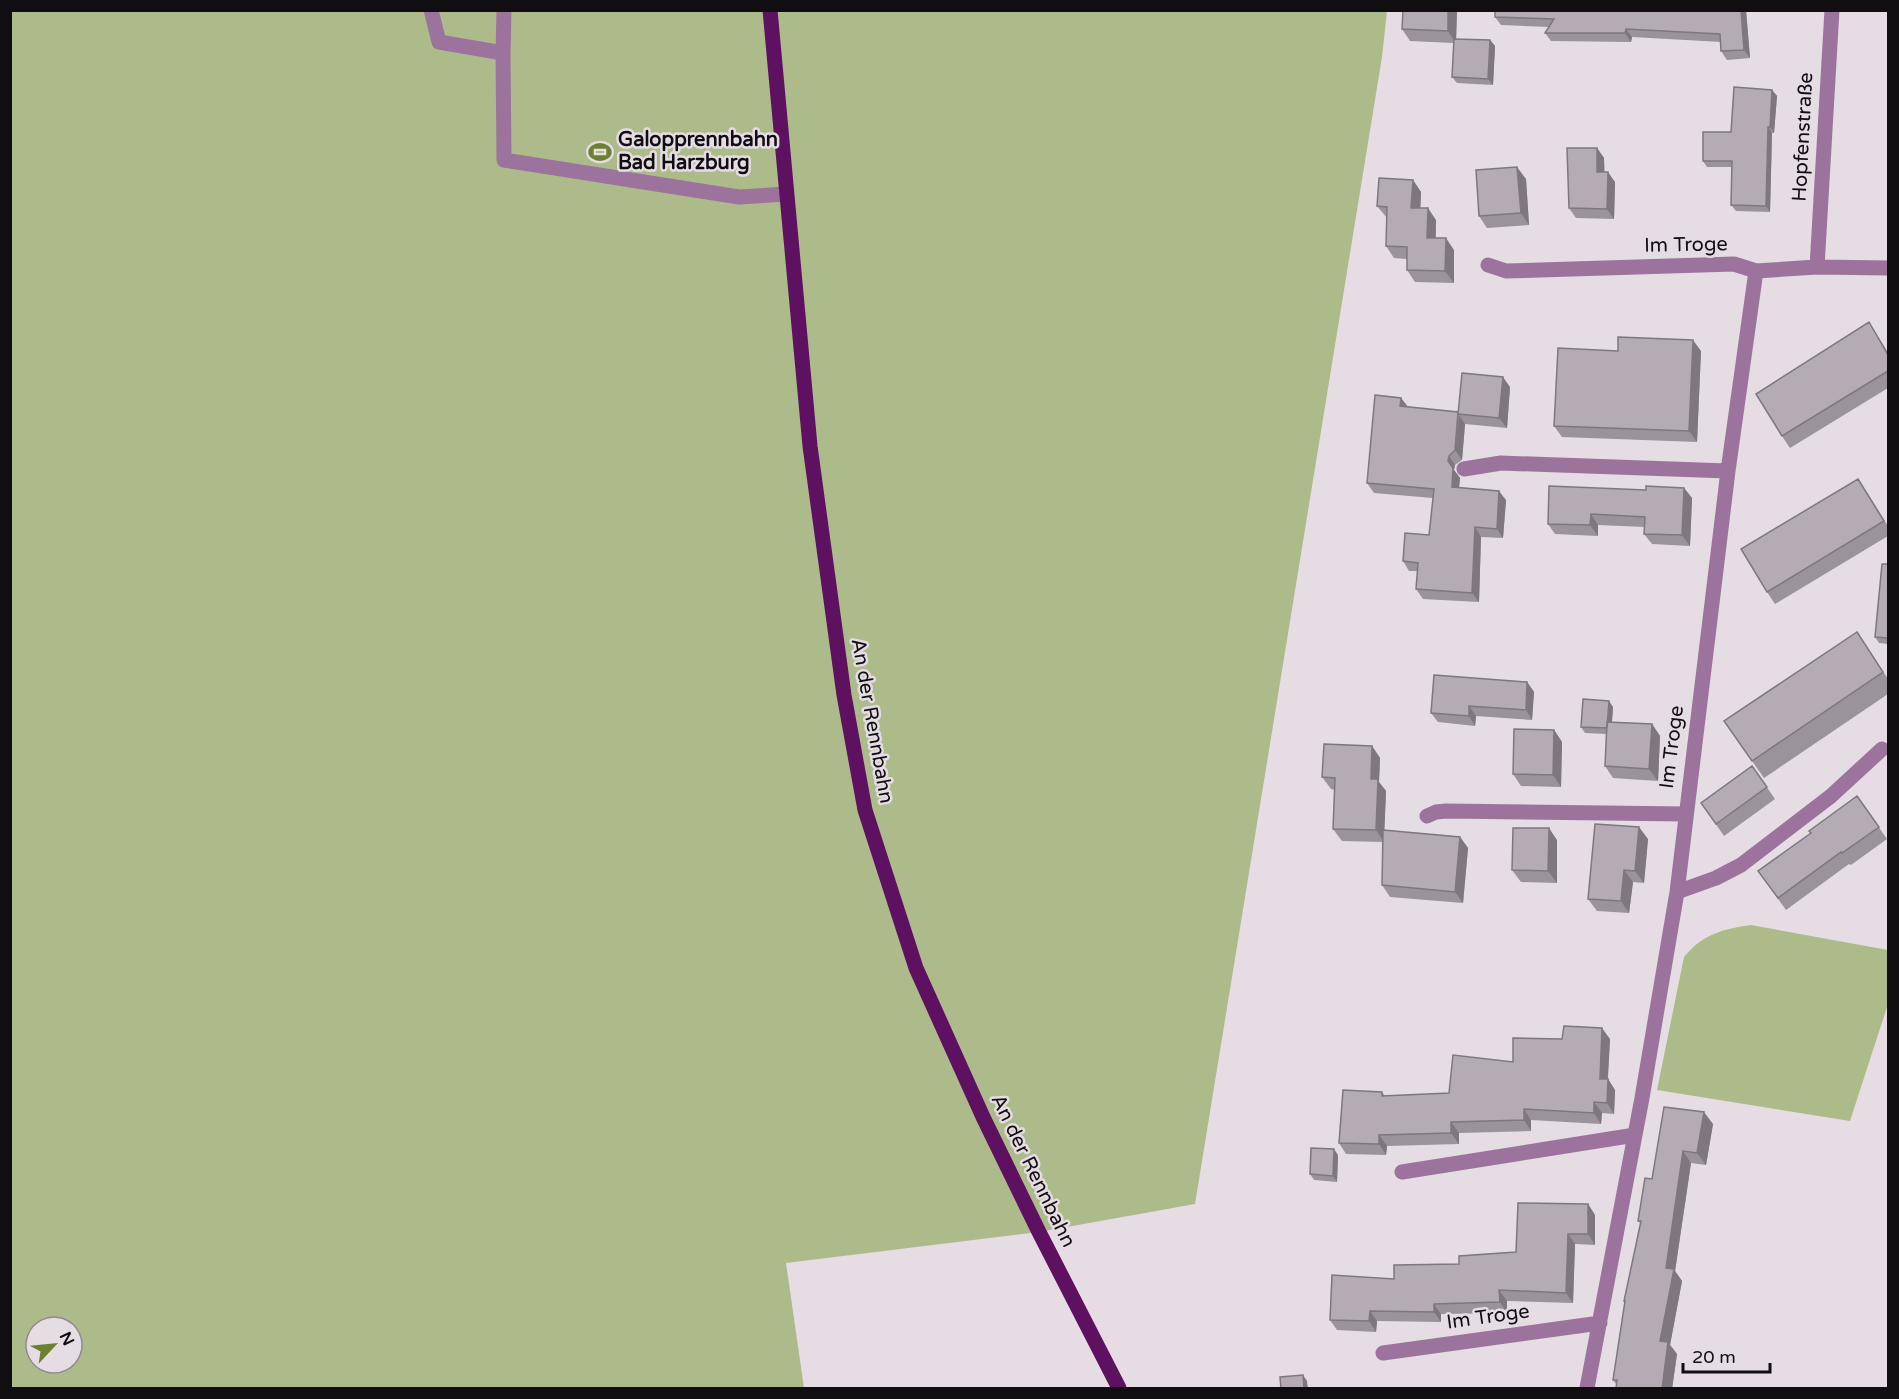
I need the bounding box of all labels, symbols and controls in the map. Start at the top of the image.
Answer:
street label: Hopfenstraße [1788,72,1818,202]
place label: Galopprennbahn Bad Harzburg [618,128,778,175]
sports icon: Galopprennbahn Bad Harzburg [587,139,613,165]
street label: Im Troge [1644,232,1728,258]
street label: An der Rennbahn [846,637,898,805]
street label: Im Troge [1655,704,1689,790]
street label: An der Rennbahn [986,1091,1080,1251]
street label: Im Troge [1445,1299,1531,1335]
north arrow [24,1315,84,1375]
text: N [55,1329,78,1349]
scale bar [1683,1336,1770,1374]
text: 20 m [1692,1346,1736,1368]

